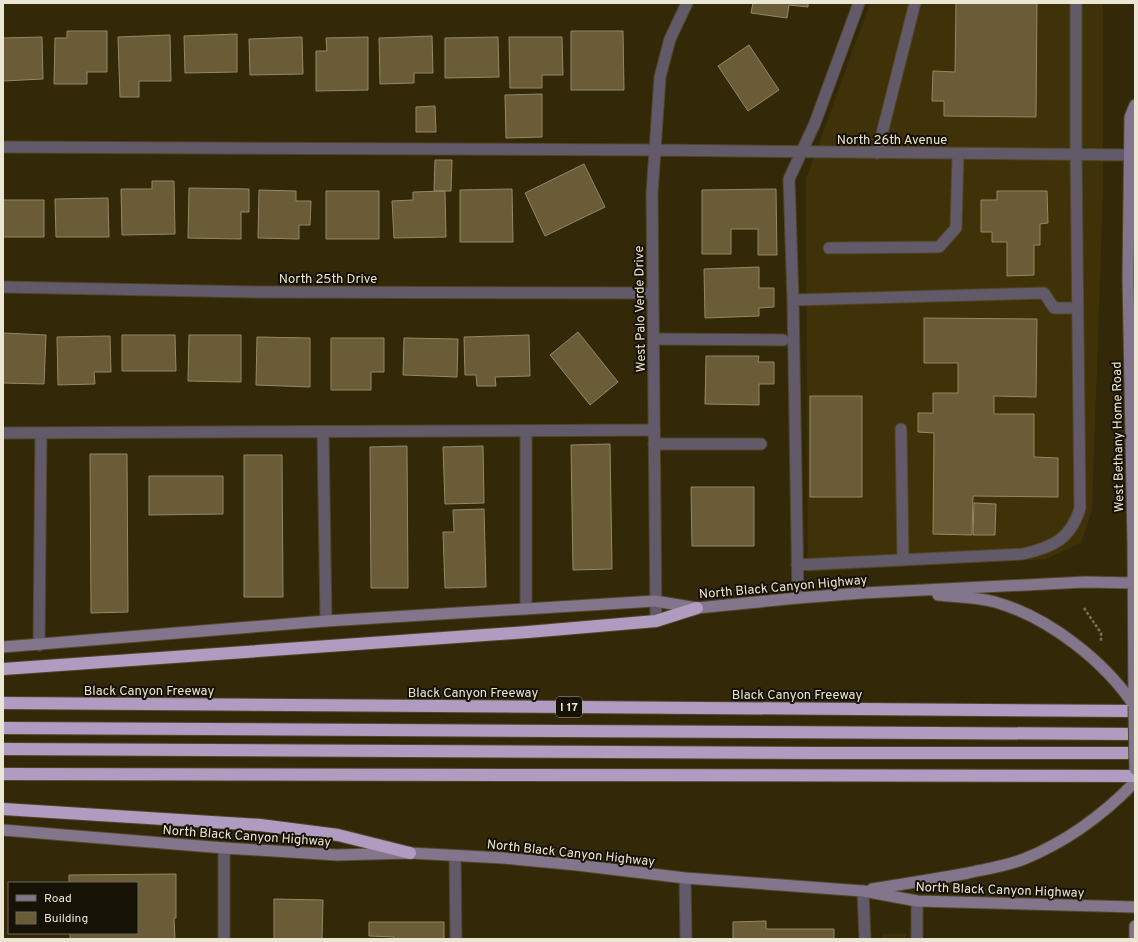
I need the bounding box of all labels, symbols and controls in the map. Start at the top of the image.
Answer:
street label: North 26th Avenue [837,133,947,149]
street label: West Palo Verde Drive [632,245,650,372]
street label: North 25th Drive [279,272,377,288]
street label: West Bethany Home Road [1110,361,1128,513]
street label: North Black Canyon Highway [698,573,868,603]
street label: Black Canyon Freeway [84,684,214,700]
street label: Black Canyon Freeway [408,686,538,702]
street label: Black Canyon Freeway [732,688,862,704]
road number: I 17 [556,697,582,717]
street label: North Black Canyon Highway [162,823,332,851]
street label: North Black Canyon Highway [486,837,656,871]
street label: North Black Canyon Highway [915,880,1085,902]
legend [8,882,138,934]
text: Road [44,891,72,907]
text: Building [44,911,88,927]

